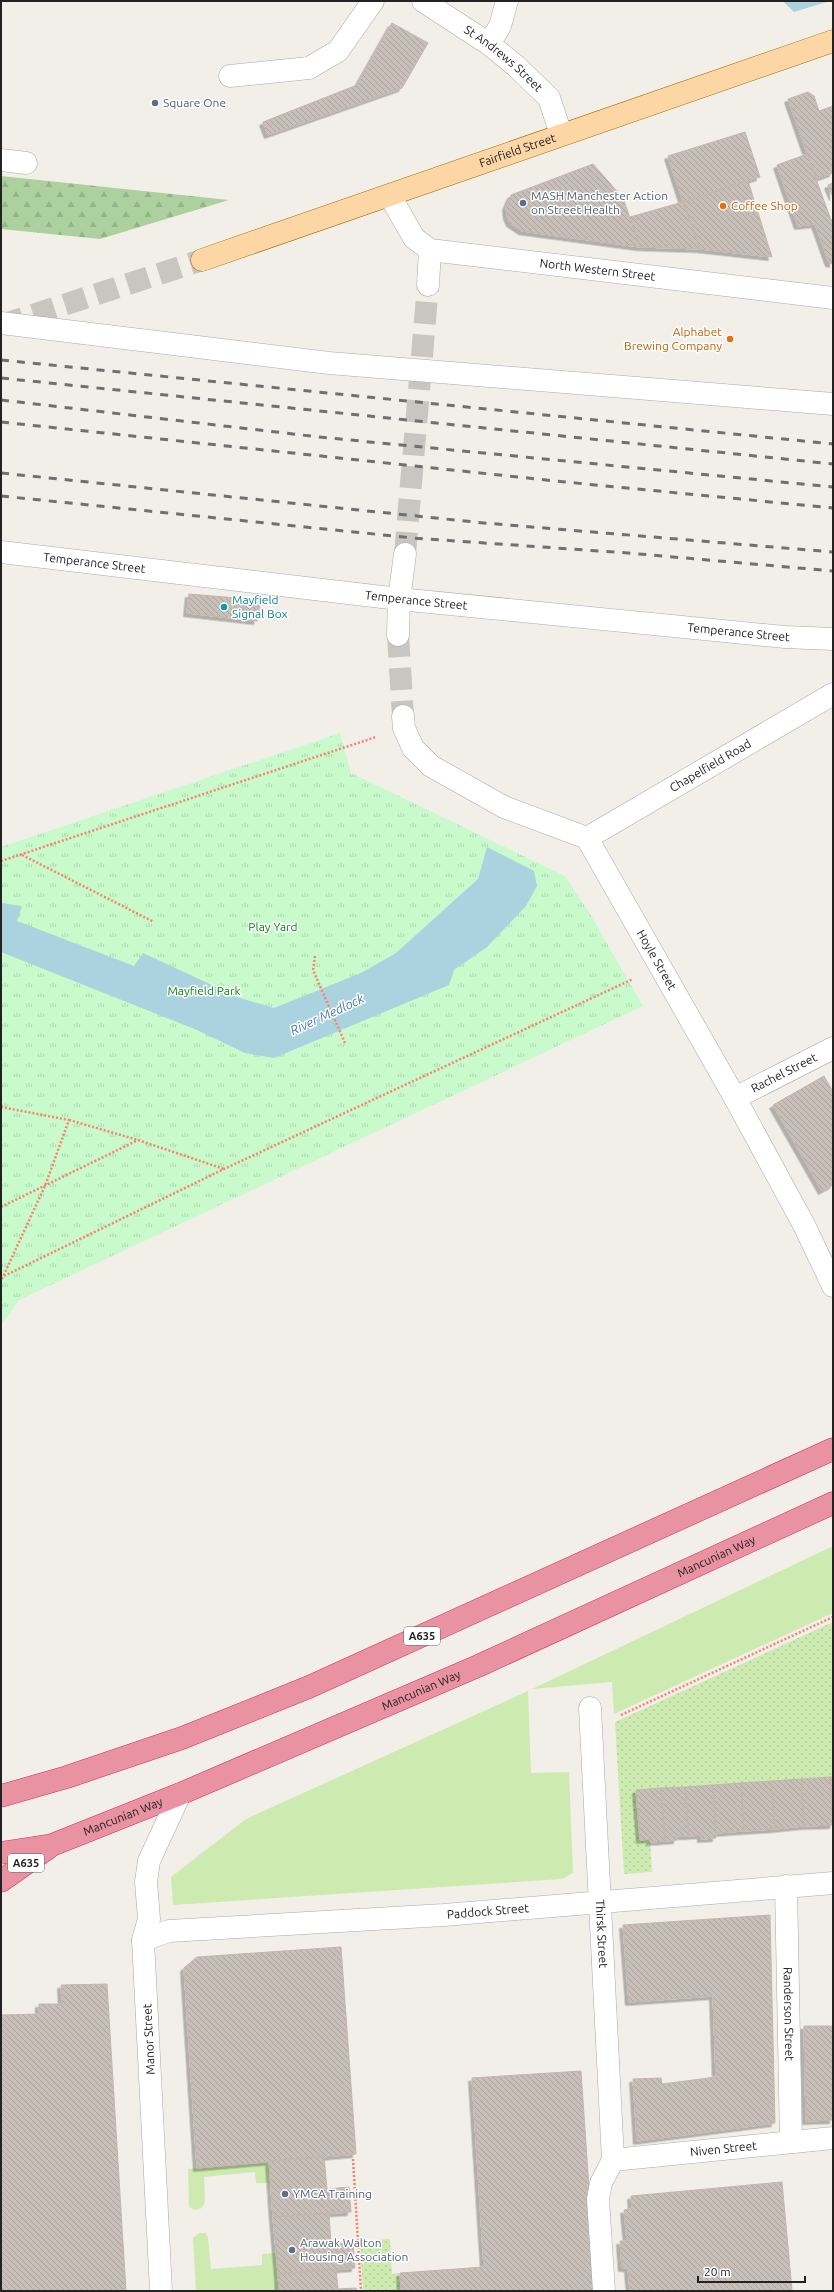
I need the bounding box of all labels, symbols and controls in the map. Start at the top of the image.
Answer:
street label: St Andrews Street [462,23,546,94]
place label: Square One [163,96,226,109]
marker: Square One [150,98,160,108]
street label: Fairfield Street [477,131,558,169]
place label: MASH Manchester Action on Street Health [531,189,668,216]
marker: MASH Manchester Action on Street Health [518,198,528,208]
place label: Coffee Shop [731,199,798,212]
marker: Coffee Shop [718,201,728,211]
street label: North Western Street [539,256,656,283]
place label: Alphabet Brewing Company [624,325,722,352]
marker: Alphabet Brewing Company [725,334,735,344]
street label: Temperance Street [43,550,146,575]
street label: Temperance Street [364,588,468,612]
place label: Mayfield Signal Box [232,593,288,620]
marker: Mayfield Signal Box [219,602,229,612]
street label: Temperance Street [687,620,790,643]
street label: Chapelfield Road [667,736,753,794]
park label: Play Yard [248,920,298,933]
street label: Hoyle Street [635,927,679,992]
park label: Mayfield Park [167,984,241,997]
water label: River Medlock [288,991,367,1037]
street label: Rachel Street [749,1050,819,1095]
street label: Mancunian Way [675,1533,757,1580]
road number: A635 [404,1627,440,1645]
street label: Mancunian Way [380,1667,463,1713]
street label: Mancunian Way [81,1795,165,1838]
road number: A635 [8,1854,44,1872]
street label: Thirsk Street [594,1899,610,1969]
street label: Paddock Street [446,1901,530,1921]
street label: Randerson Street [782,1967,796,2061]
street label: Manor Street [140,2003,157,2075]
street label: Niven Street [689,2139,758,2158]
place label: YMCA Training [293,2187,372,2200]
marker: YMCA Training [280,2189,290,2199]
place label: Arawak Walton Housing Association [300,2236,408,2263]
marker: Arawak Walton Housing Association [287,2245,297,2255]
scale bar [698,2258,805,2284]
text: 20 m [704,2265,731,2278]

